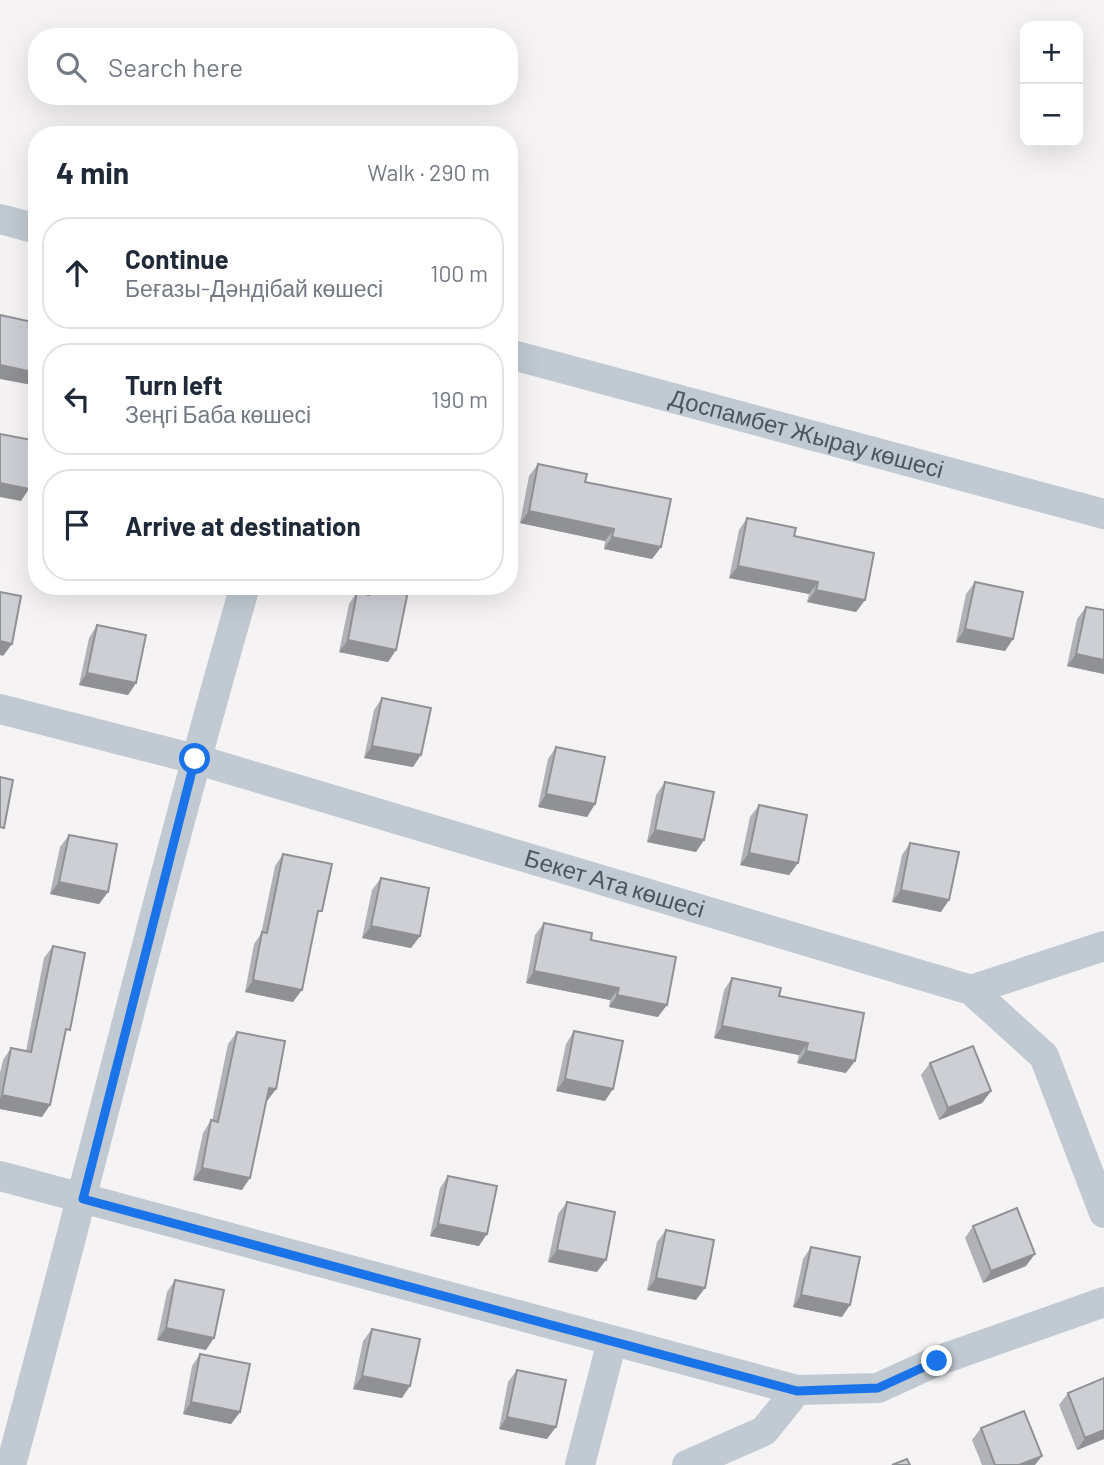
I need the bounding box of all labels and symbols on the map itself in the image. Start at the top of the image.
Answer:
street label: Доспамбет Жырау көшесі [666,382,947,483]
route start [179,743,210,774]
street label: Бекет Ата көшесі [521,842,708,923]
route end [921,1345,952,1376]

